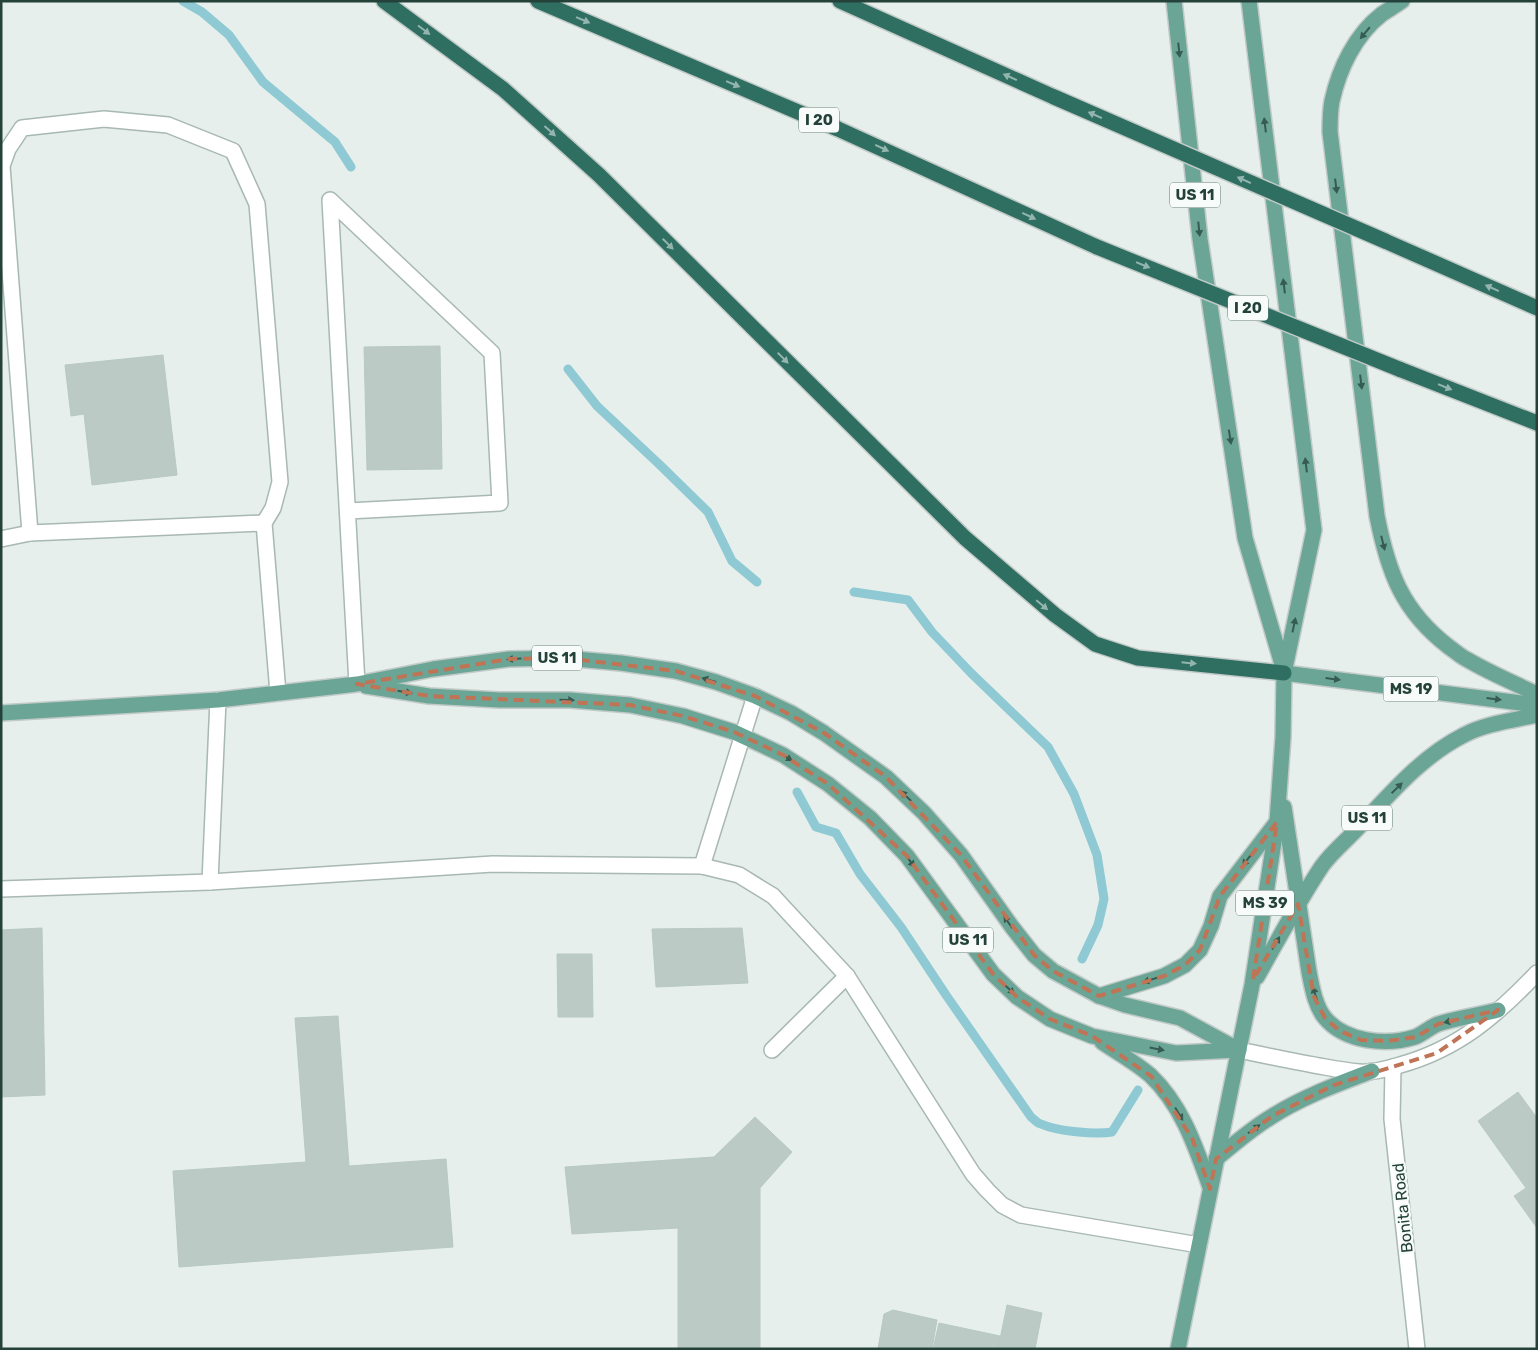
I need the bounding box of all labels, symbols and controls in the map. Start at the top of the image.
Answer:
one-way arrow [576,17,590,25]
one-way arrow [417,24,430,35]
one-way arrow [1359,26,1370,39]
one-way arrow [1175,42,1183,58]
one-way arrow [1003,72,1017,80]
one-way arrow [725,80,740,88]
road number: I 20 [799,108,839,132]
one-way arrow [1088,110,1102,118]
one-way arrow [1260,117,1268,133]
one-way arrow [544,126,557,137]
one-way arrow [875,145,889,153]
one-way arrow [1237,175,1251,183]
one-way arrow [1333,179,1341,195]
road number: US 11 [1170,182,1220,208]
one-way arrow [1022,212,1036,220]
one-way arrow [1195,221,1203,237]
one-way arrow [662,237,674,249]
one-way arrow [1136,262,1150,270]
one-way arrow [1280,278,1288,294]
one-way arrow [1485,284,1499,292]
road number: I 20 [1228,296,1268,320]
one-way arrow [777,352,789,364]
one-way arrow [1357,375,1365,391]
one-way arrow [1438,383,1452,391]
one-way arrow [1226,429,1234,445]
one-way arrow [1302,457,1310,473]
one-way arrow [1379,536,1387,551]
one-way arrow [1035,599,1048,610]
one-way arrow [1291,617,1299,633]
road number: US 11 [532,646,582,670]
one-way arrow [505,655,521,663]
one-way arrow [1181,659,1197,667]
one-way arrow [1325,675,1341,683]
one-way arrow [701,676,716,684]
road number: MS 19 [1384,676,1438,702]
one-way arrow [398,688,414,696]
one-way arrow [1486,695,1502,703]
one-way arrow [560,697,576,705]
one-way arrow [780,753,793,762]
one-way arrow [1390,782,1402,794]
one-way arrow [900,790,912,802]
road number: US 11 [1342,806,1392,830]
one-way arrow [1242,853,1253,866]
one-way arrow [905,854,916,867]
road number: MS 39 [1236,890,1294,916]
one-way arrow [1003,915,1013,929]
road number: US 11 [943,928,993,952]
one-way arrow [1272,935,1280,950]
one-way arrow [1142,977,1157,985]
one-way arrow [1003,983,1015,995]
one-way arrow [1310,986,1318,1001]
one-way arrow [1443,1017,1458,1025]
one-way arrow [1150,1045,1165,1053]
one-way arrow [1175,1108,1184,1121]
one-way arrow [1247,1123,1260,1134]
street label: Bonita Road [1388,1162,1417,1254]

